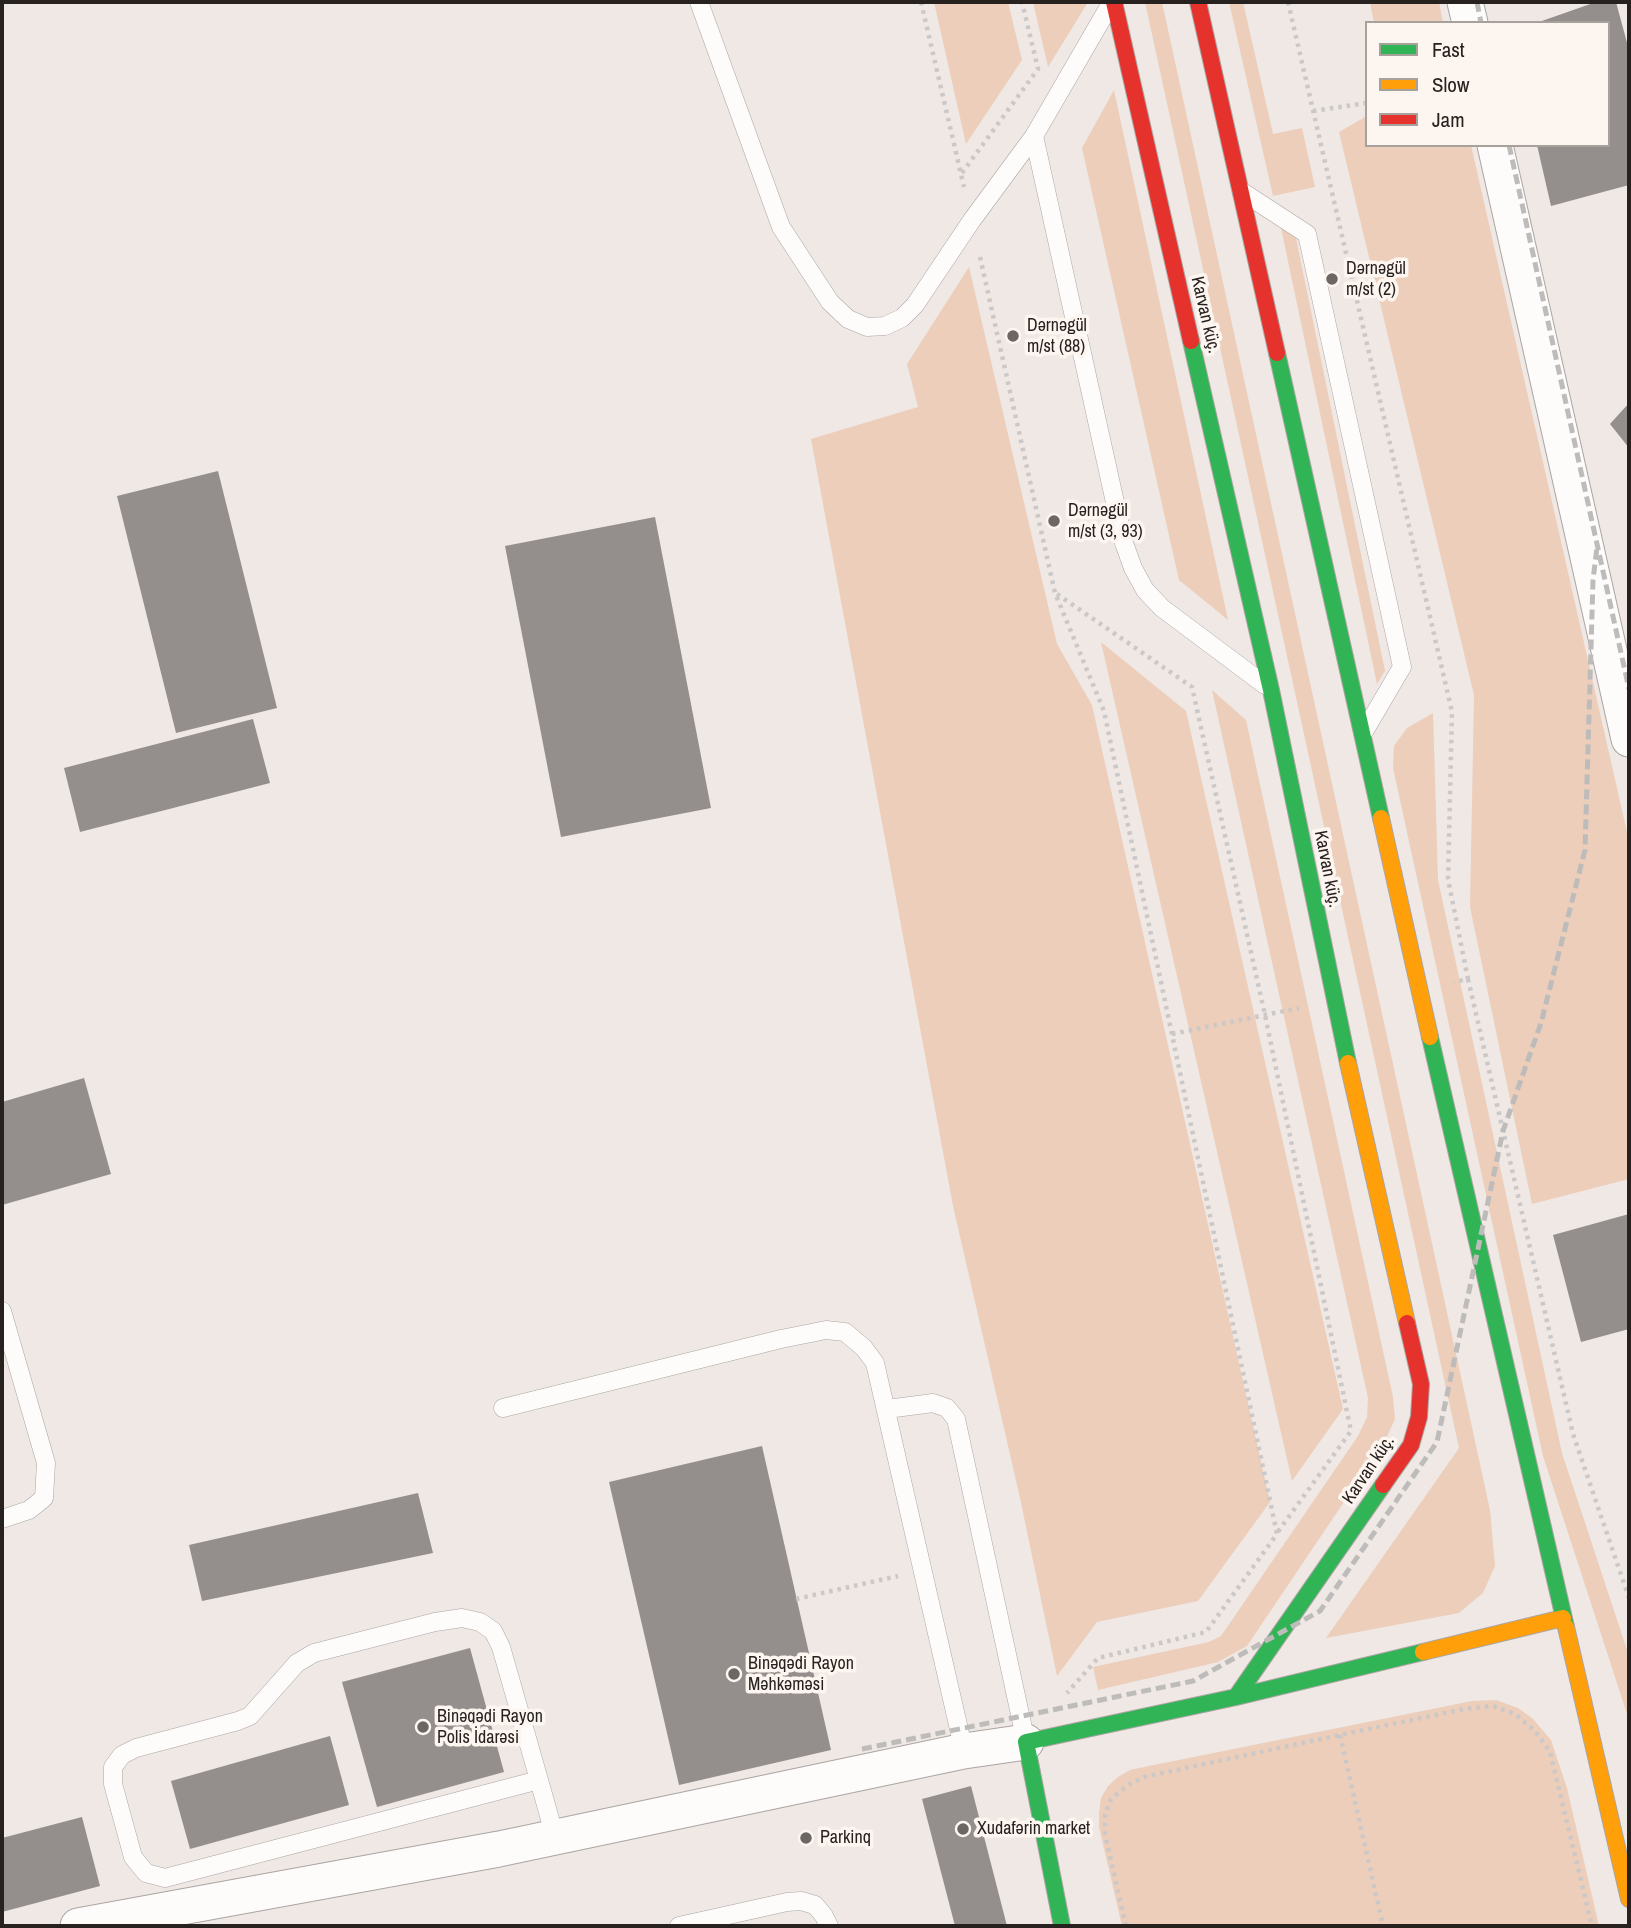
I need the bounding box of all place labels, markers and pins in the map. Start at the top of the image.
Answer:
place label: Dərnəgül m/st (2) [1346,258,1406,300]
marker: Dərnəgül m/st (2) [1324,271,1340,287]
place label: Dərnəgül m/st (88) [1027,315,1087,358]
marker: Dərnəgül m/st (88) [1005,328,1021,344]
place label: Dərnəgül m/st (3, 93) [1068,500,1143,542]
marker: Dərnəgül m/st (3, 93) [1046,513,1062,529]
place label: Binəqədi Rayon Məhkəməsi [748,1653,854,1696]
marker: Binəqədi Rayon Məhkəməsi [726,1666,742,1682]
place label: Binəqədi Rayon Polis İdarəsi [437,1706,543,1748]
marker: Binəqədi Rayon Polis İdarəsi [415,1719,431,1735]
place label: Xudafərin market [977,1818,1090,1840]
marker: Xudafərin market [955,1821,971,1837]
place label: Parkinq [820,1827,871,1849]
marker: Parkinq [798,1830,814,1846]

